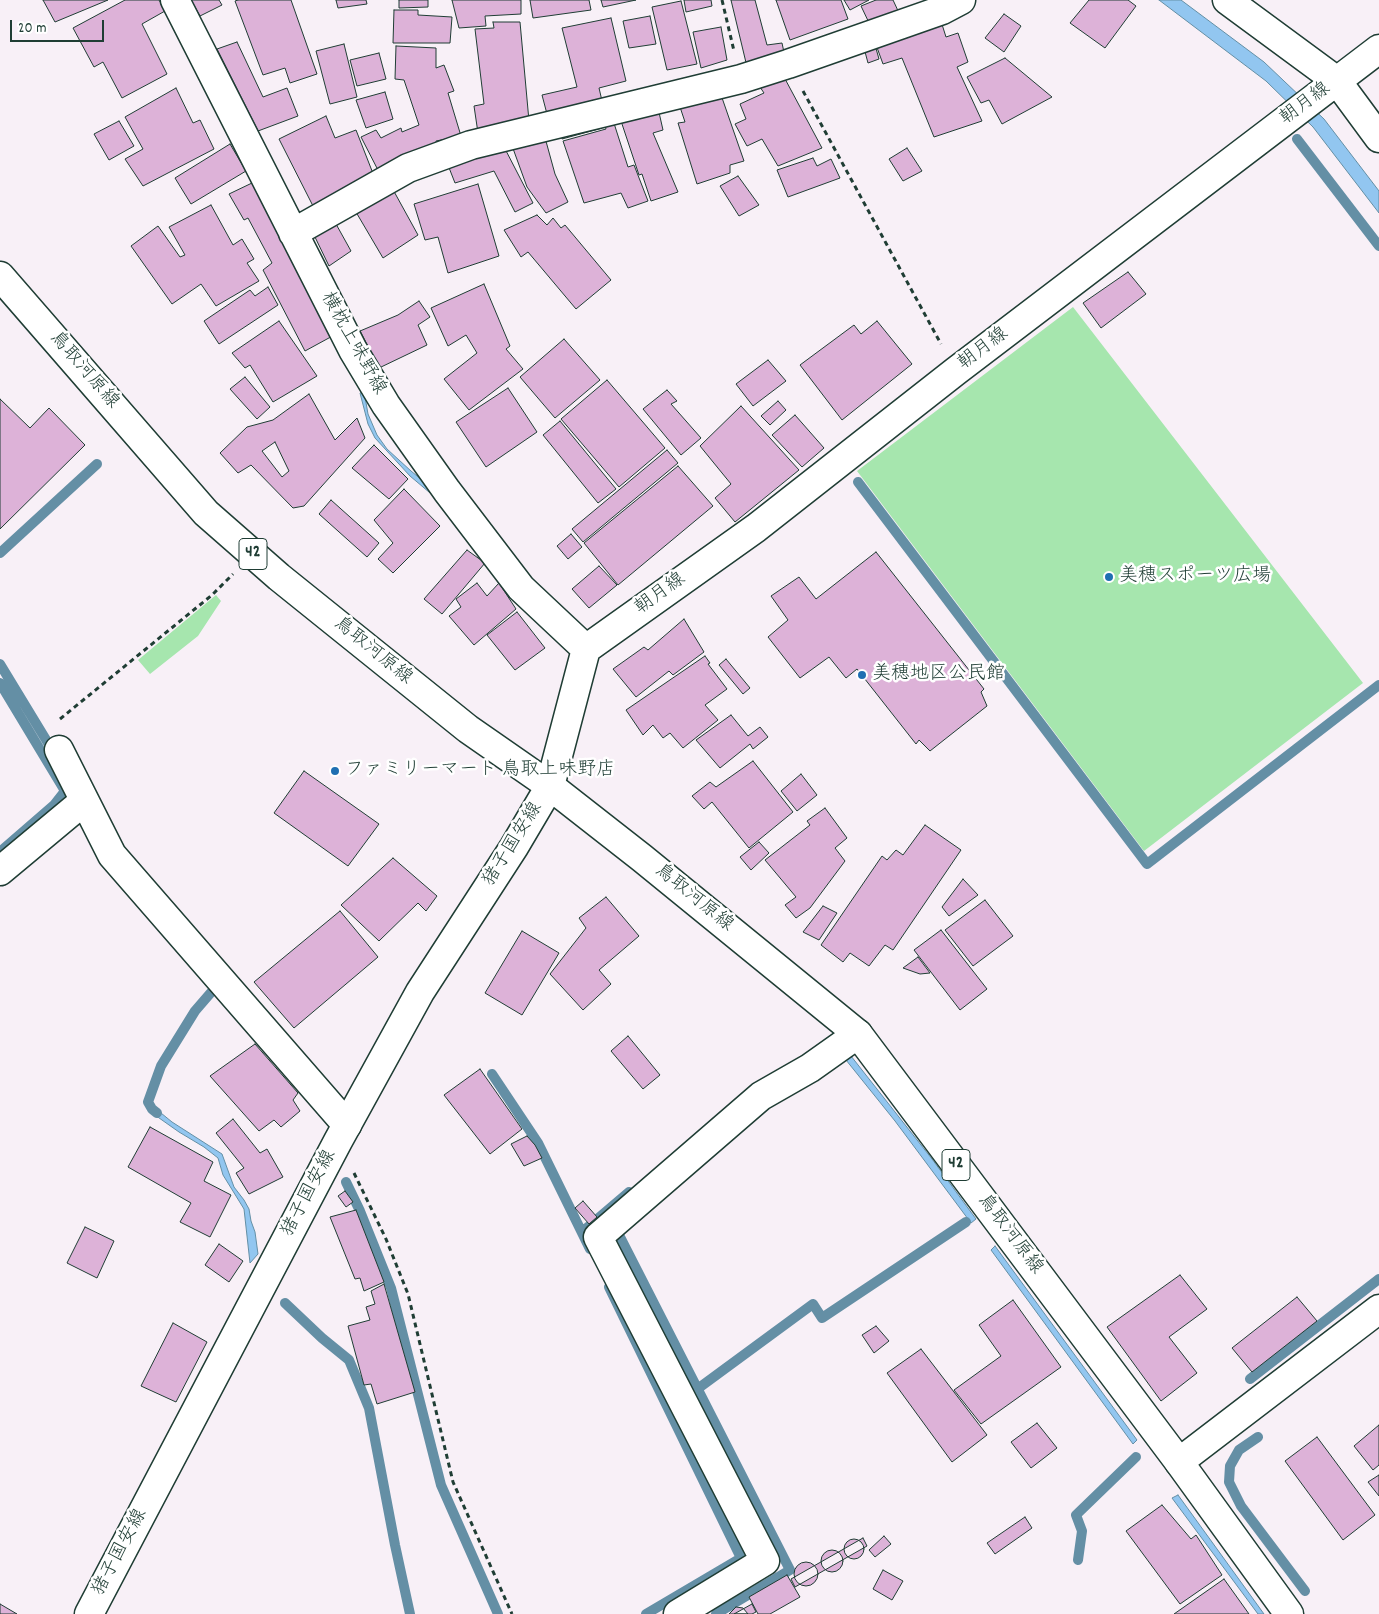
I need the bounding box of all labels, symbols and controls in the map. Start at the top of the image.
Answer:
scale bar [12,10,106,42]
text: 20 m [18,18,46,40]
street label: 朝月線 [1276,79,1336,131]
street label: 横枕上味野線 [314,289,390,399]
street label: 朝月線 [954,324,1014,376]
street label: 鳥取河原線 [43,328,123,414]
road number: 42 [239,538,267,570]
place label: 美穂スポーツ広場 [1119,566,1271,588]
street label: 朝月線 [631,569,691,621]
marker: 美穂スポーツ広場 [1103,571,1115,583]
street label: 鳥取河原線 [328,613,416,691]
place label: 美穂地区公民館 [872,664,1005,686]
marker: 美穂地区公民館 [856,669,868,681]
place label: ファミリーマート 鳥取上味野店 [345,760,615,782]
marker: ファミリーマート 鳥取上味野店 [329,765,341,777]
street label: 猪子国安線 [479,799,549,891]
street label: 鳥取河原線 [649,860,737,938]
street label: 猪子国安線 [278,1147,342,1241]
road number: 42 [942,1150,970,1180]
street label: 鳥取河原線 [971,1190,1047,1280]
street label: 猪子国安線 [89,1506,153,1600]

